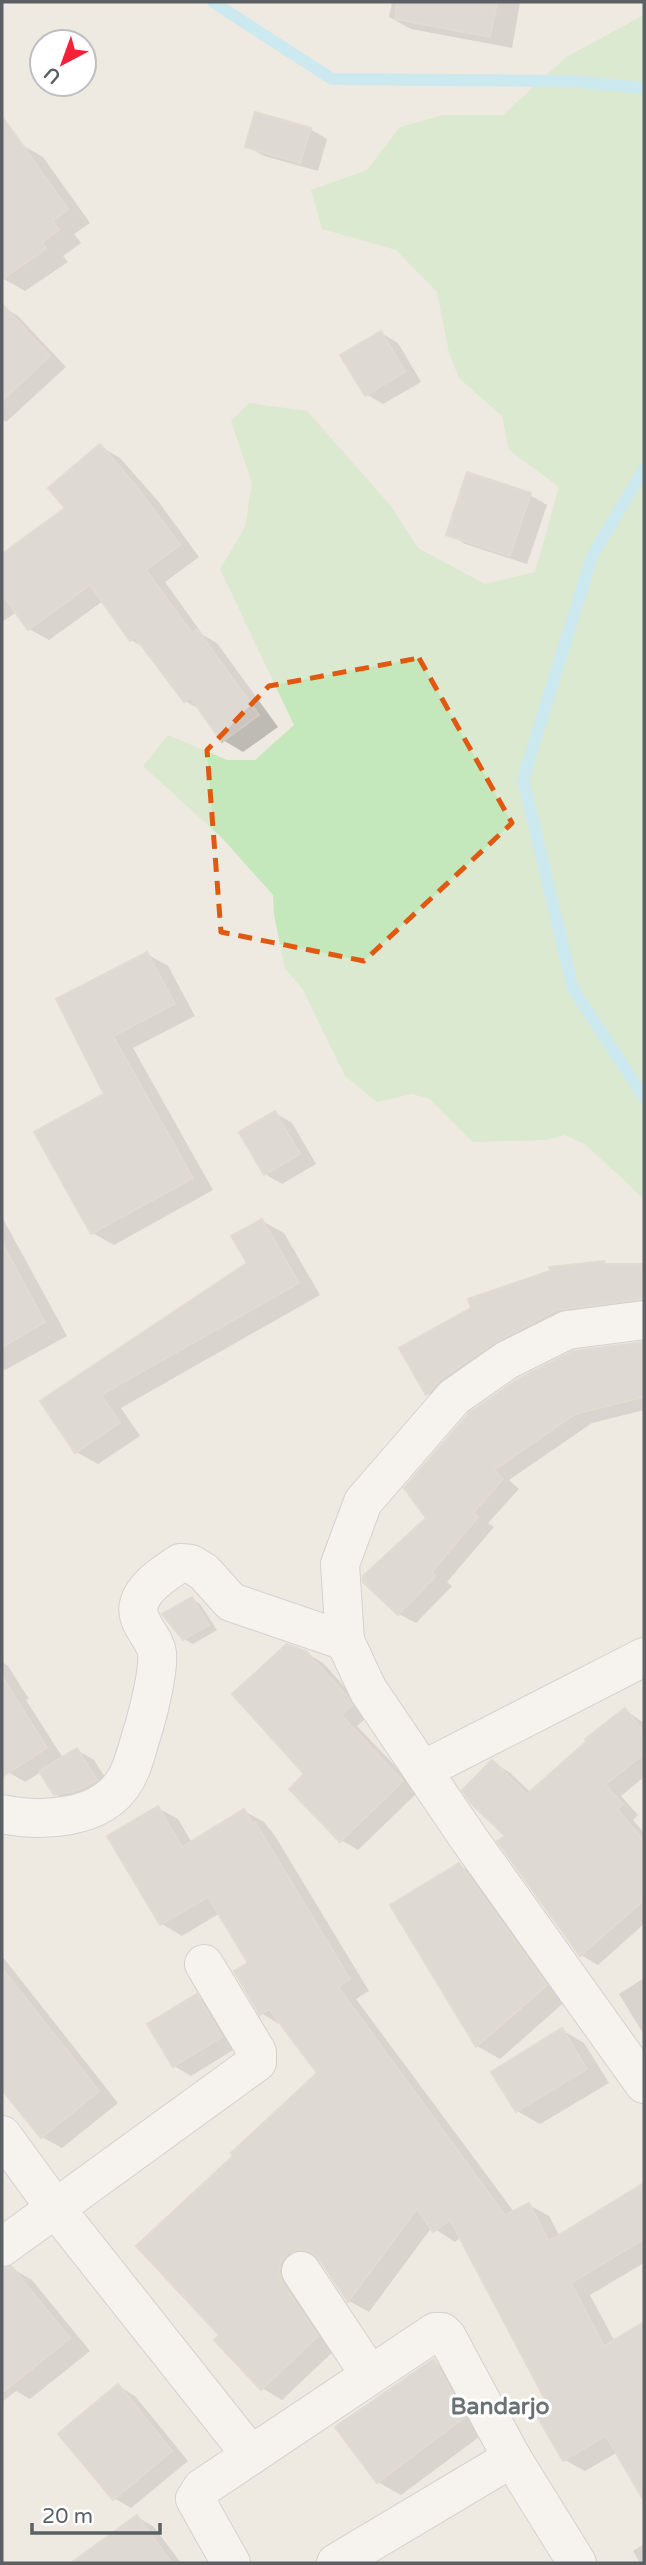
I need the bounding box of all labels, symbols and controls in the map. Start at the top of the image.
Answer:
north arrow [28,28,98,98]
text: U [40,62,65,88]
district label: Bandarjo [451,2393,549,2421]
scale bar [32,2492,159,2536]
text: 20 m [42,2504,93,2529]

